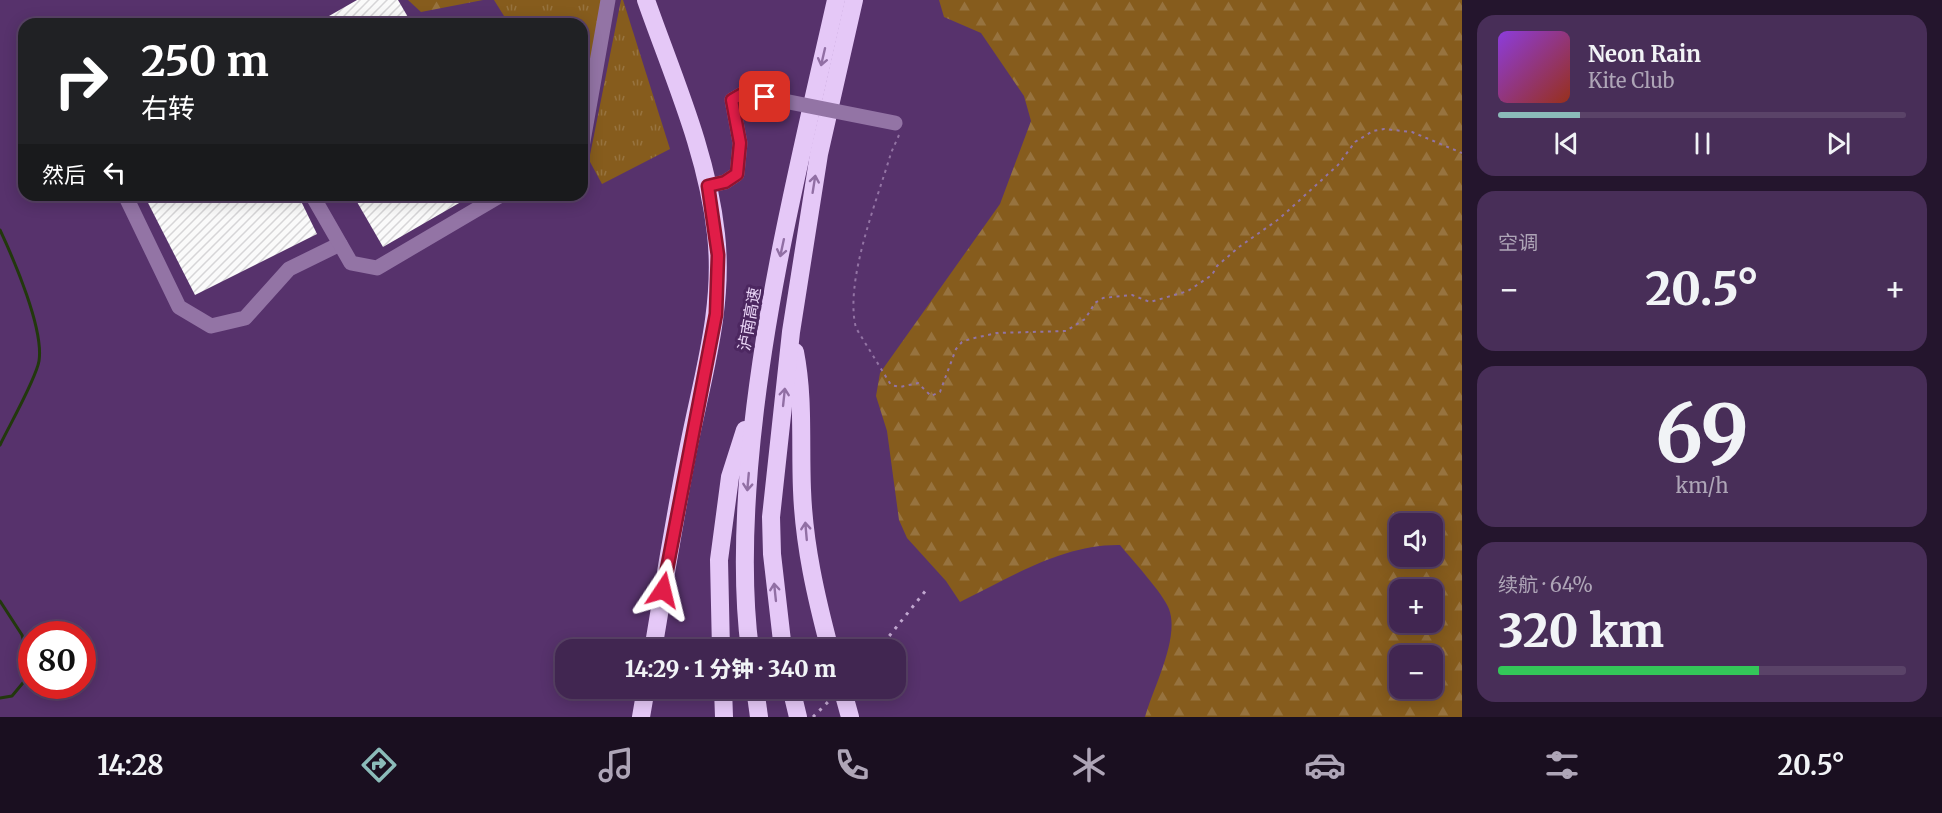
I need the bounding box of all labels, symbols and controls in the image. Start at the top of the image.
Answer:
text: 250 m [141,35,269,87]
text: Neon Rain [1588,40,1701,68]
icon: right [42,42,120,120]
one-way arrow [817,47,829,66]
text: Kite Club [1588,68,1674,93]
pin [739,71,790,122]
icon: arrive [748,80,781,113]
text: 右转 [141,91,195,125]
icon: previous [1550,127,1583,160]
icon: pause [1686,127,1719,160]
icon: next [1822,127,1855,160]
icon: left [98,156,131,189]
text: 然后 [42,161,86,189]
one-way arrow [809,174,820,194]
text: 空调 [1498,230,1538,255]
one-way arrow [776,237,787,257]
text: 20.5° [1645,261,1759,317]
text: − [1498,269,1520,310]
text: + [1884,269,1906,310]
street label: 泸南高速 [734,286,764,352]
text: 69 [1655,385,1749,483]
one-way arrow [779,388,790,408]
one-way arrow [742,471,753,491]
text: km/h [1676,473,1728,498]
map controls [1389,513,1443,699]
button: sound [1389,513,1443,567]
one-way arrow [800,521,811,541]
position arrow [631,558,695,622]
text: 续航 · 64% [1498,572,1593,597]
button: + [1389,579,1443,633]
one-way arrow [770,582,781,602]
text: 320 km [1498,603,1664,659]
speed limit sign: 80 [18,621,96,699]
button: − [1389,645,1443,699]
text: 14:29 · 1 分钟 · 340 m [625,655,836,683]
icon: directions [358,744,400,786]
icon: music [595,744,637,786]
icon: phone [831,744,873,786]
icon: climate [1068,744,1110,786]
icon: car [1304,744,1346,786]
icon: filters [1541,744,1583,786]
text: 14:28 [97,748,164,782]
text: 20.5° [1777,748,1845,782]

